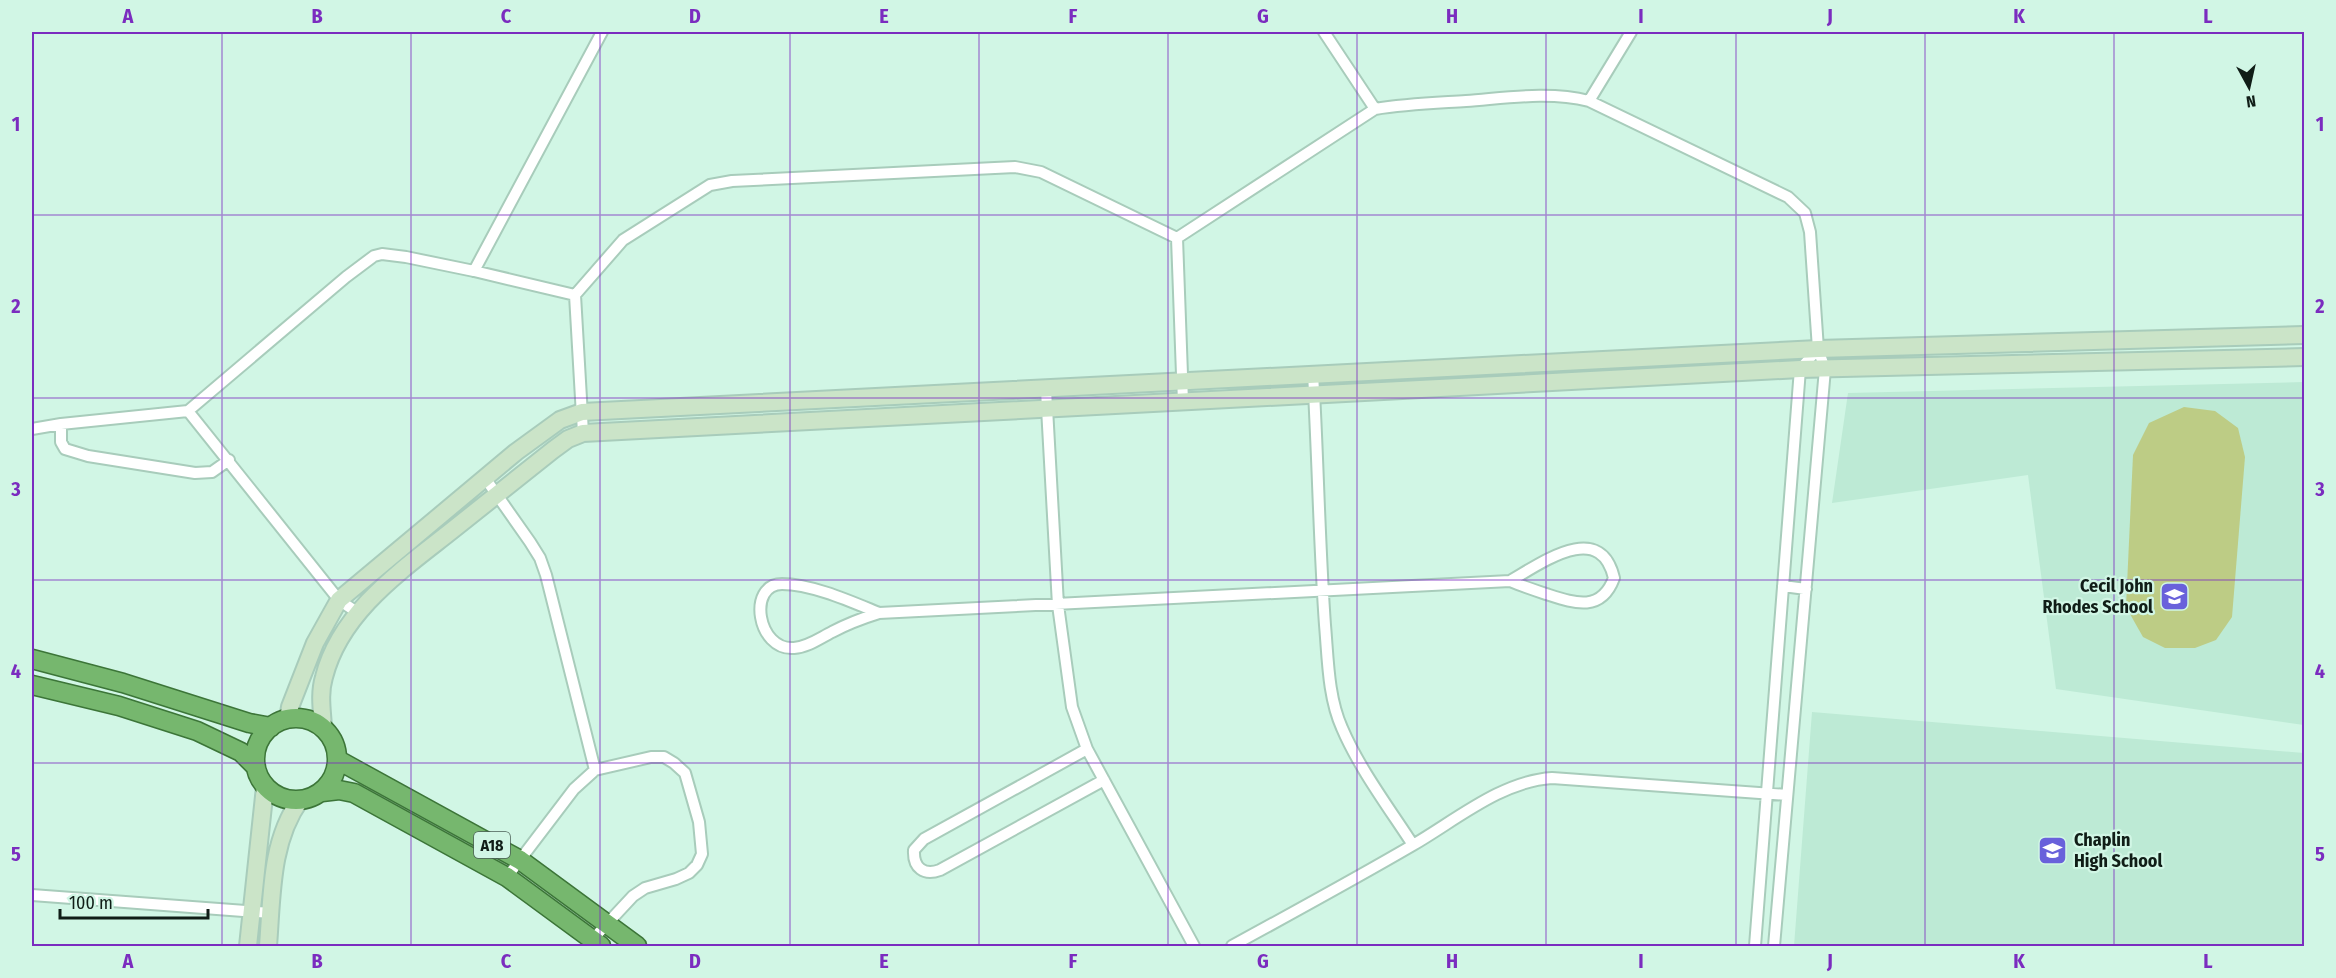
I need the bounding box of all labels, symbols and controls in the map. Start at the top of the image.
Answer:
text: A [122,4,135,28]
text: B [311,4,323,28]
text: C [501,4,512,28]
text: D [689,4,701,28]
text: E [879,4,889,28]
text: F [1069,4,1078,28]
text: G [1257,4,1269,28]
text: H [1446,4,1458,28]
text: I [1638,4,1644,28]
text: J [1826,4,1833,28]
text: K [2013,4,2025,28]
text: L [2203,4,2213,28]
north arrow [2219,57,2279,117]
text: N [2245,91,2257,111]
text: 1 [12,112,20,136]
text: 1 [2316,112,2324,136]
text: 2 [10,294,21,318]
text: 2 [2314,294,2325,318]
text: 3 [10,477,21,501]
text: 3 [2314,477,2325,501]
place label: Cecil John Rhodes School [2043,575,2153,618]
school or university icon: Cecil John Rhodes School [2158,580,2190,612]
text: 4 [11,659,21,683]
text: 4 [2315,659,2325,683]
place label: Chaplin High School [2074,829,2162,872]
road number: A18 [474,832,510,858]
school or university icon: Chaplin High School [2037,834,2069,866]
text: 5 [11,842,21,866]
text: 5 [2315,842,2325,866]
scale bar [60,882,208,920]
text: 100 m [69,892,113,914]
text: A [122,949,135,973]
text: B [311,949,323,973]
text: C [501,949,512,973]
text: D [689,949,701,973]
text: E [879,949,889,973]
text: F [1069,949,1078,973]
text: G [1257,949,1269,973]
text: H [1446,949,1458,973]
text: I [1638,949,1644,973]
text: J [1826,949,1833,973]
text: K [2013,949,2025,973]
text: L [2203,949,2213,973]

